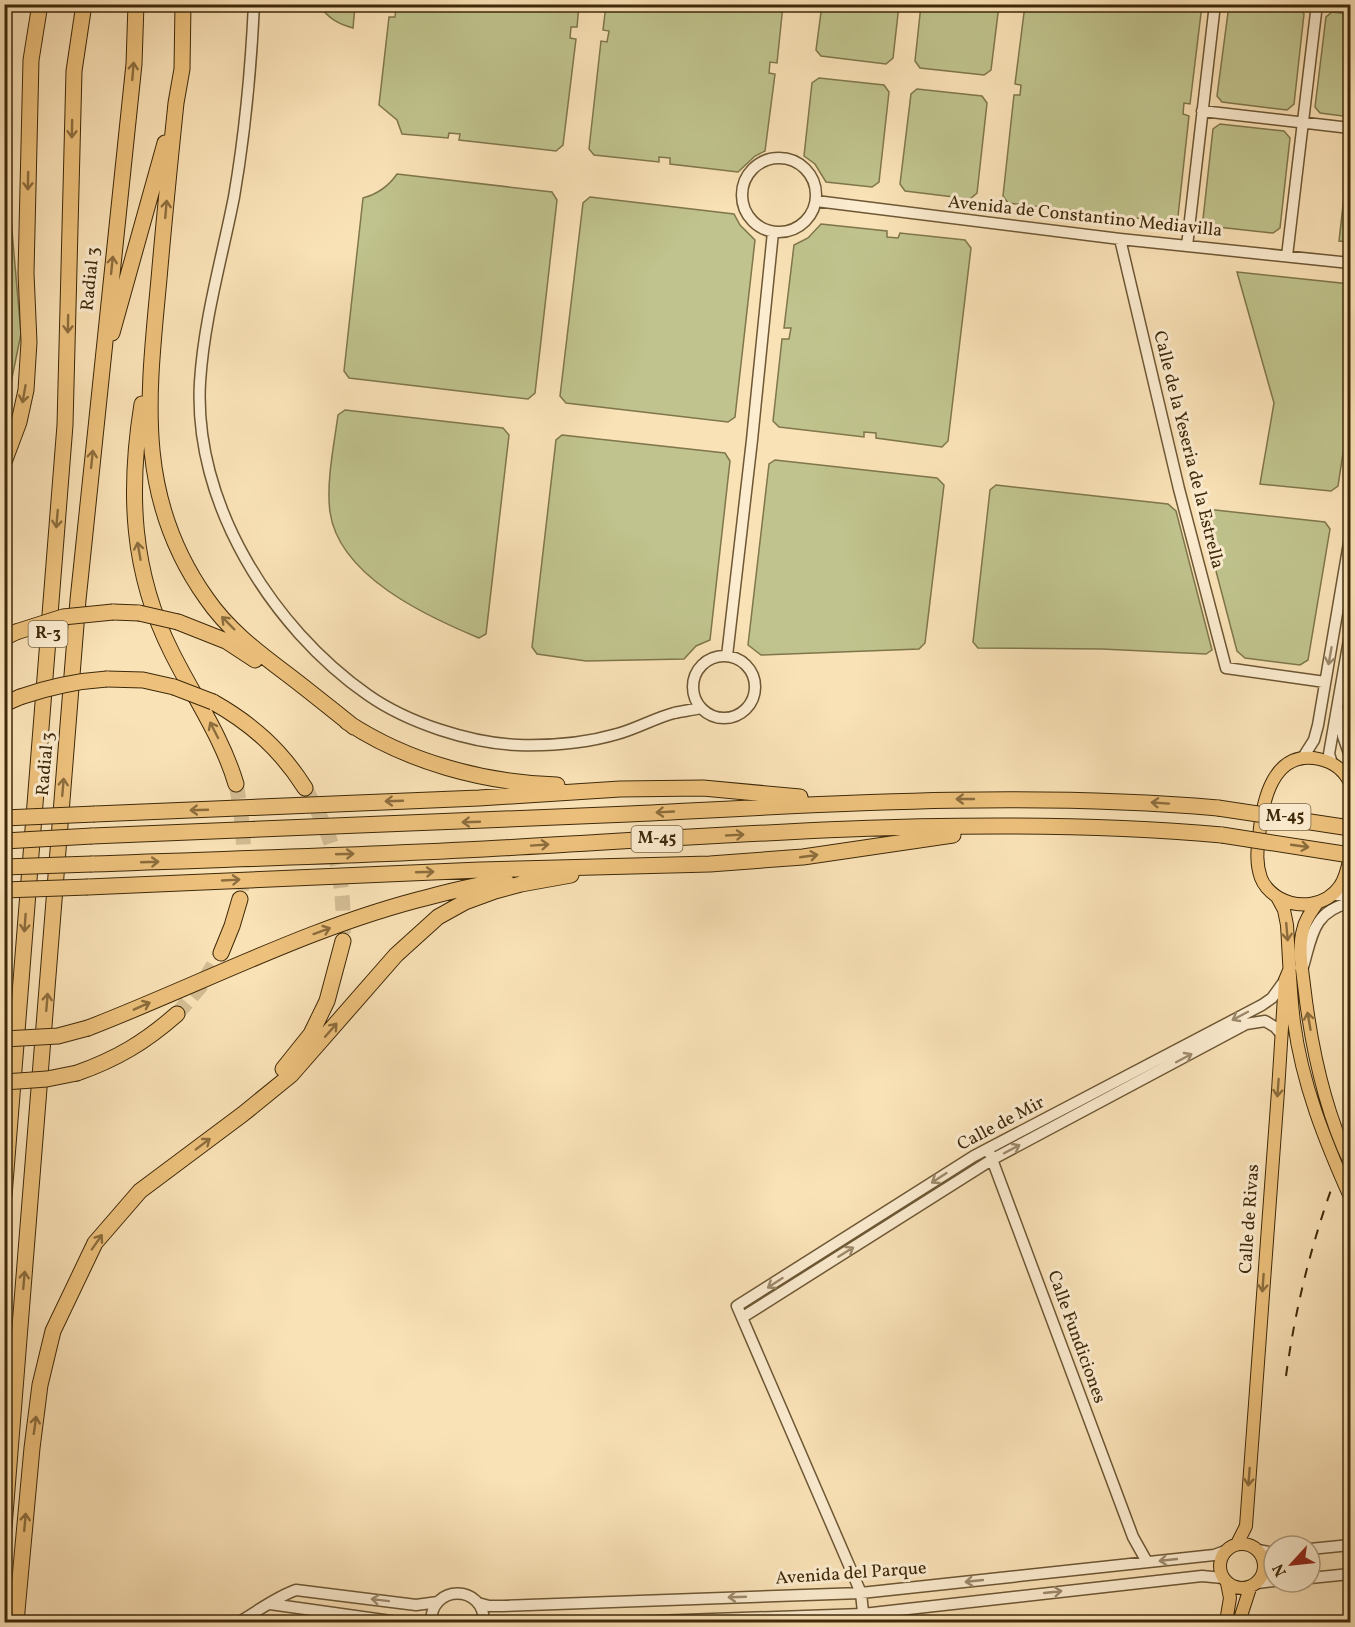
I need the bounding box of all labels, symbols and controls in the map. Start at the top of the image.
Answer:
one-way arrow [128,61,139,81]
one-way arrow [67,119,78,139]
one-way arrow [22,171,34,191]
street label: Avenida de Constantino Mediavilla [947,190,1223,244]
one-way arrow [161,199,172,219]
street label: Radial 3 [75,246,107,312]
one-way arrow [107,255,118,275]
one-way arrow [62,314,73,334]
street label: Calle de la Yeseria de la Estrella [1146,329,1230,572]
one-way arrow [19,383,30,403]
one-way arrow [87,449,98,469]
one-way arrow [51,508,62,528]
one-way arrow [133,542,144,562]
one-way arrow [220,616,235,631]
road number: R-3 [28,621,68,647]
one-way arrow [1324,646,1335,666]
one-way arrow [208,722,220,739]
street label: Radial 3 [31,731,61,797]
one-way arrow [58,777,69,797]
one-way arrow [956,793,976,805]
one-way arrow [384,796,404,807]
one-way arrow [1151,798,1170,809]
one-way arrow [190,804,210,815]
road number: M-45 [1260,804,1310,830]
one-way arrow [656,806,676,817]
one-way arrow [461,816,481,827]
road number: M-45 [632,826,682,852]
one-way arrow [724,830,744,841]
one-way arrow [529,839,549,850]
one-way arrow [1290,841,1310,852]
one-way arrow [335,849,354,860]
one-way arrow [799,851,818,862]
one-way arrow [140,856,160,867]
one-way arrow [415,866,435,878]
one-way arrow [220,874,240,885]
one-way arrow [20,912,31,932]
one-way arrow [1282,921,1293,941]
one-way arrow [312,925,331,936]
one-way arrow [41,993,52,1012]
one-way arrow [133,1000,151,1011]
one-way arrow [1232,1010,1249,1022]
one-way arrow [1303,1012,1314,1032]
one-way arrow [324,1023,338,1038]
one-way arrow [1174,1052,1192,1063]
one-way arrow [1272,1078,1283,1098]
street label: Calle de Mir [953,1090,1049,1157]
one-way arrow [194,1138,210,1150]
one-way arrow [1002,1143,1020,1154]
street label: Calle de Rivas [1234,1163,1266,1275]
one-way arrow [931,1172,948,1184]
one-way arrow [91,1234,103,1250]
one-way arrow [837,1245,854,1257]
street label: Calle Fundiciones [1040,1267,1112,1407]
one-way arrow [19,1271,30,1291]
one-way arrow [1258,1272,1269,1292]
one-way arrow [767,1277,783,1289]
one-way arrow [29,1416,40,1436]
one-way arrow [1244,1467,1255,1487]
one-way arrow [20,1513,31,1533]
north arrow [1262,1534,1322,1594]
one-way arrow [1158,1555,1178,1566]
street label: Avenida del Parque [775,1556,927,1592]
text: N [1268,1559,1293,1580]
one-way arrow [964,1576,984,1587]
one-way arrow [1043,1586,1063,1597]
one-way arrow [728,1592,748,1603]
one-way arrow [370,1594,390,1605]

